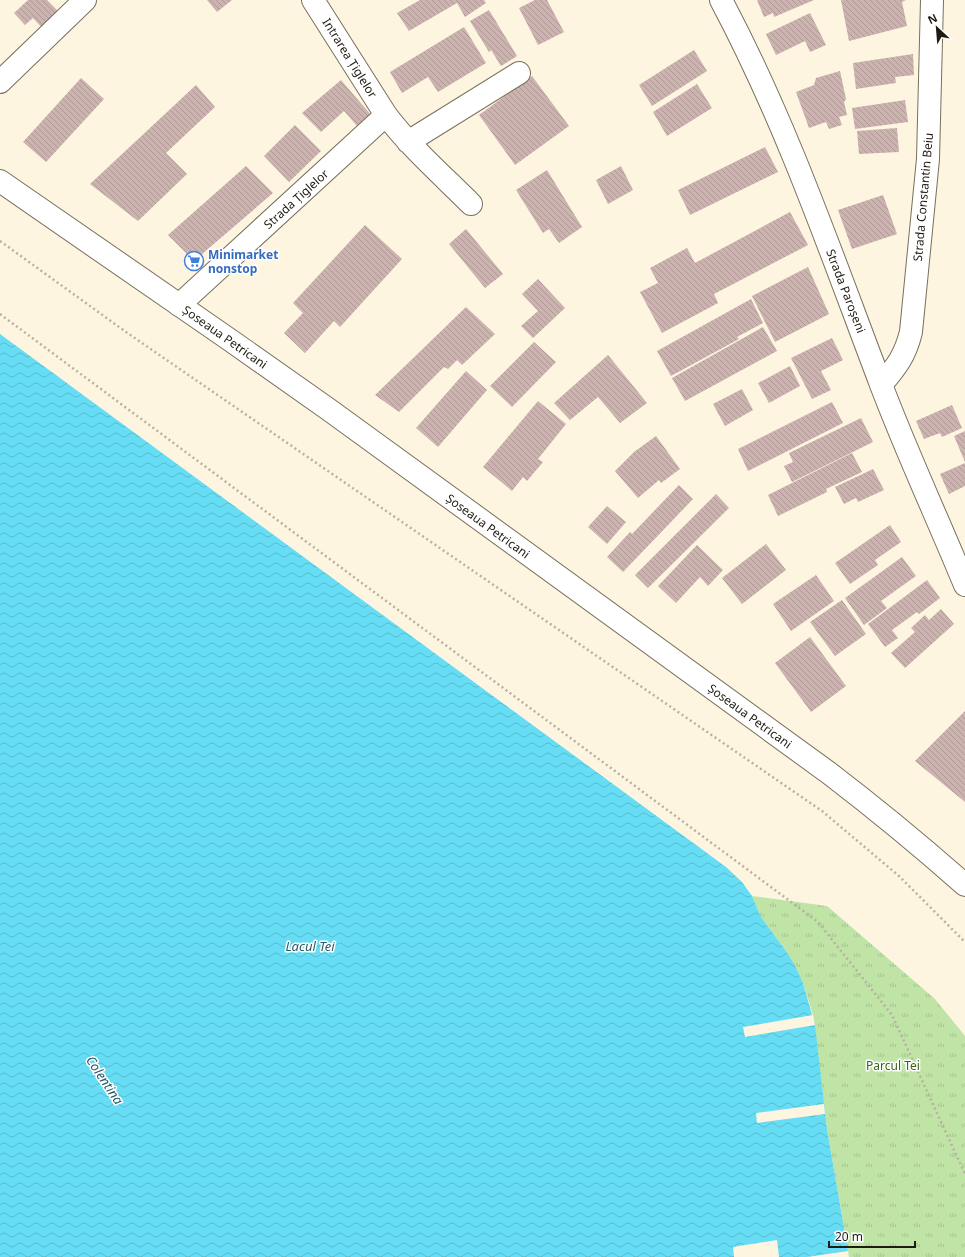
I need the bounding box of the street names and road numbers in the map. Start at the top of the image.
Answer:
street label: Intrarea Țiglelor [319,15,381,101]
street label: Strada Constantin Beiu [909,132,937,262]
street label: Strada Țiglelor [260,165,332,233]
street label: Strada Paroșeni [822,247,870,335]
street label: Șoseaua Petricani [179,301,271,373]
street label: Șoseaua Petricani [443,490,533,562]
street label: Șoseaua Petricani [705,680,795,752]

